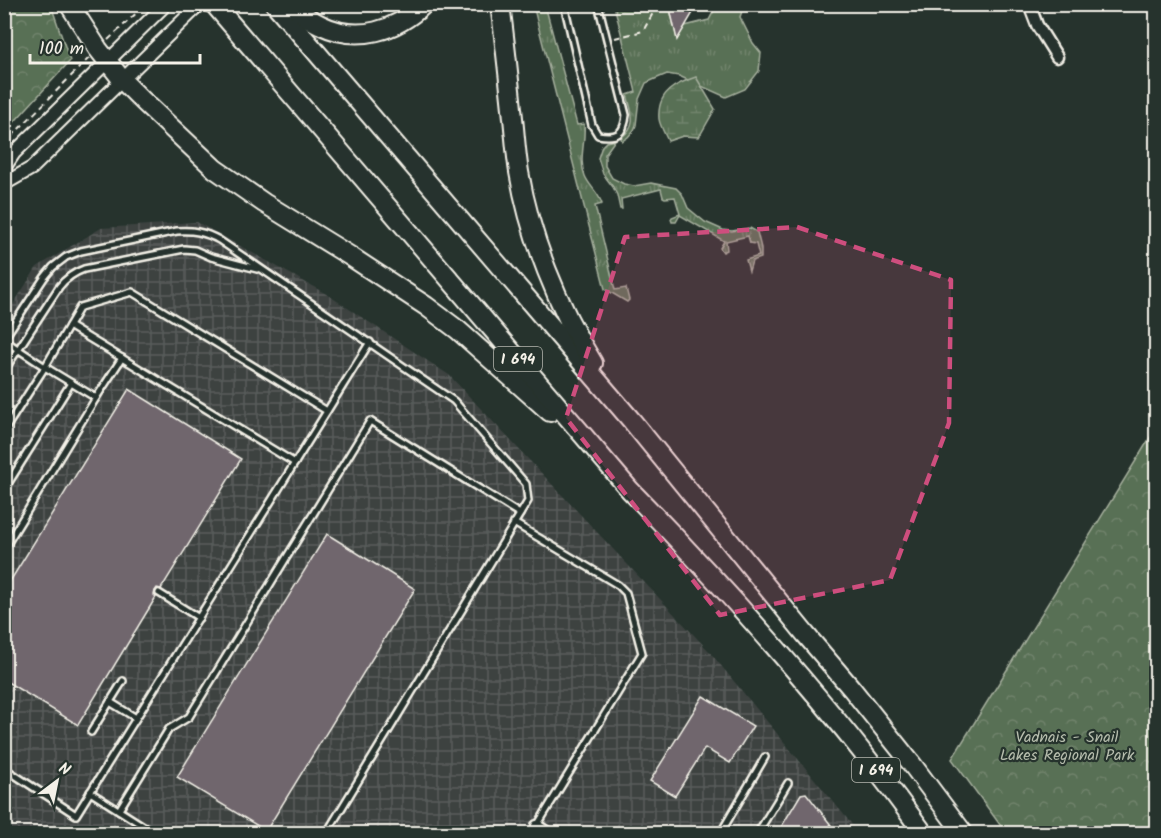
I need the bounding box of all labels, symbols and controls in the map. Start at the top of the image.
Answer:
scale bar [30,27,200,65]
text: 100 m [39,35,84,64]
road number: I 694 [494,347,542,371]
park label: Vadnais - Snail Lakes Regional Park [1000,725,1135,768]
north arrow [27,751,87,811]
text: N [53,756,75,783]
road number: I 694 [852,758,900,782]

